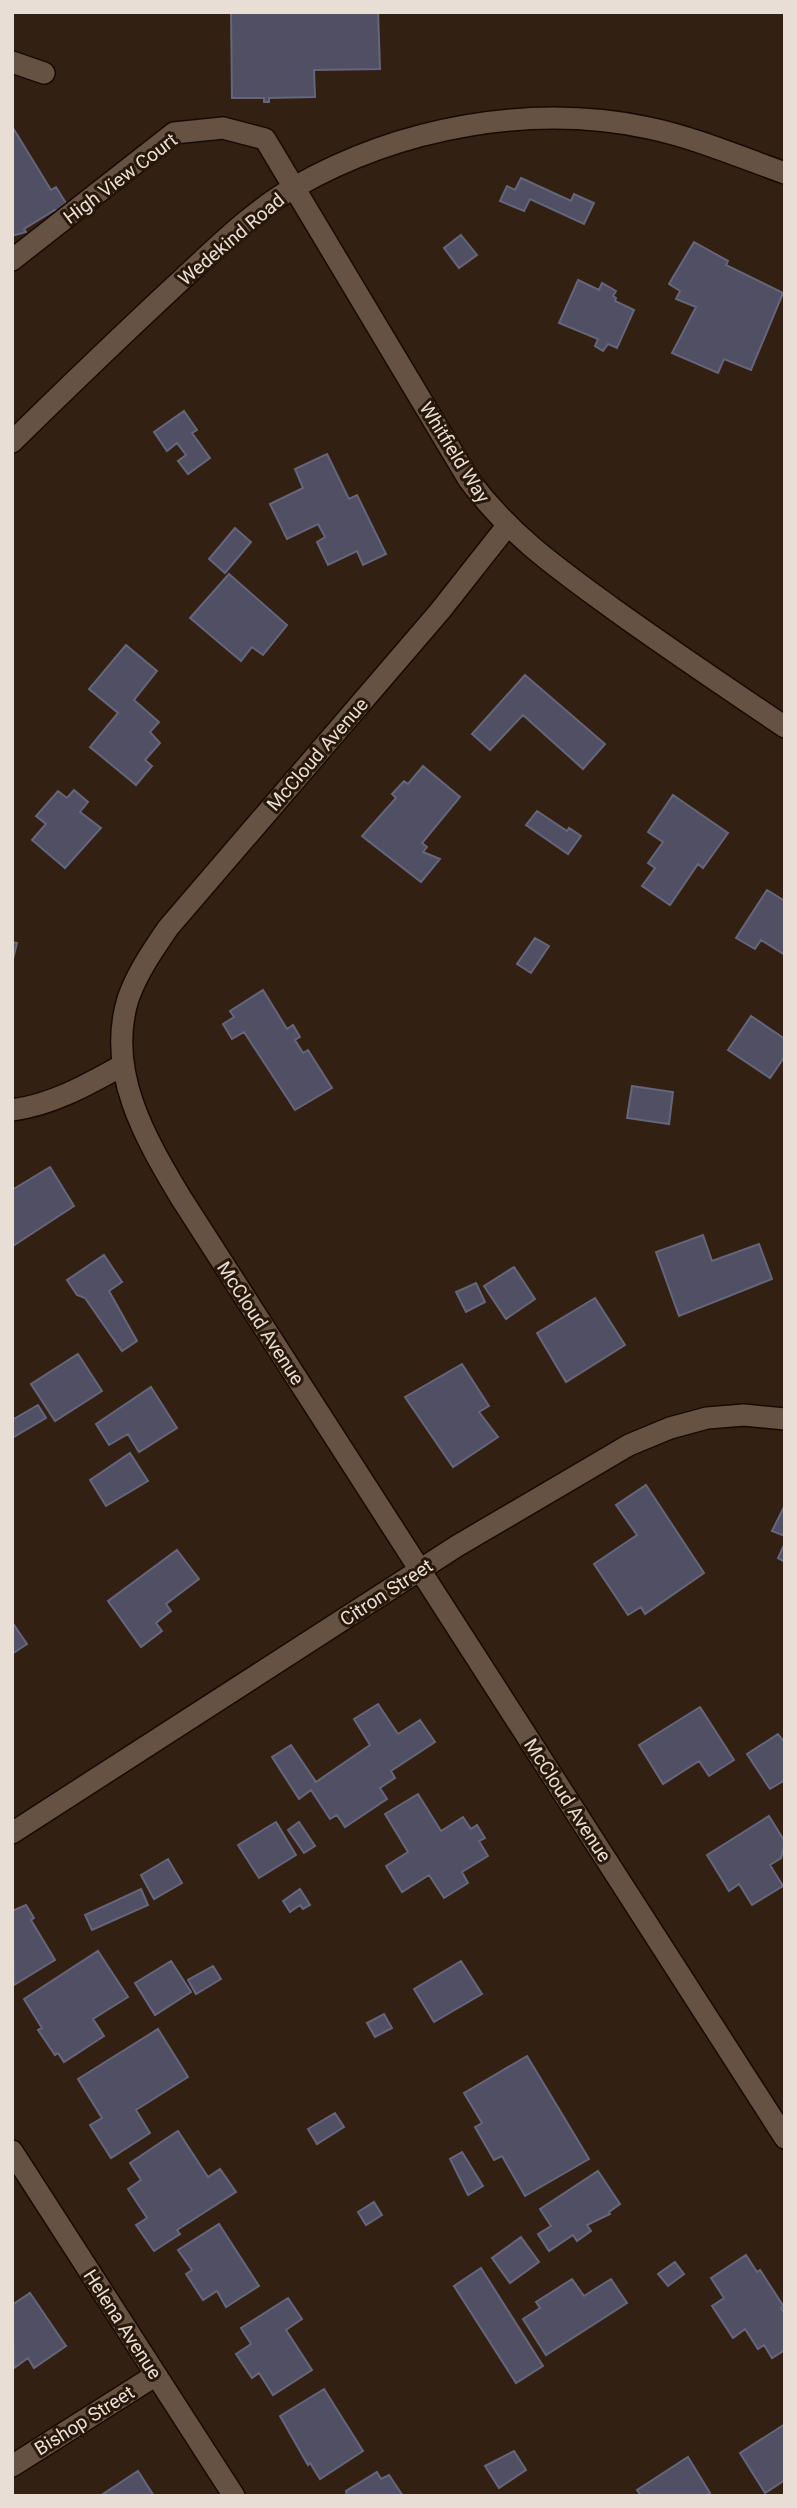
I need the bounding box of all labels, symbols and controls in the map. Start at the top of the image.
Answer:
street label: High View Court [59,128,182,229]
street label: Wedekind Road [174,188,289,290]
street label: Whitfield Way [414,398,495,507]
street label: McCloud Avenue [262,693,373,816]
street label: McCloud Avenue [212,1257,309,1389]
street label: Citron Street [336,1554,437,1631]
street label: McCloud Avenue [519,1734,616,1866]
street label: Helena Avenue [79,2265,167,2383]
street label: Bishop Street [30,2381,138,2460]

